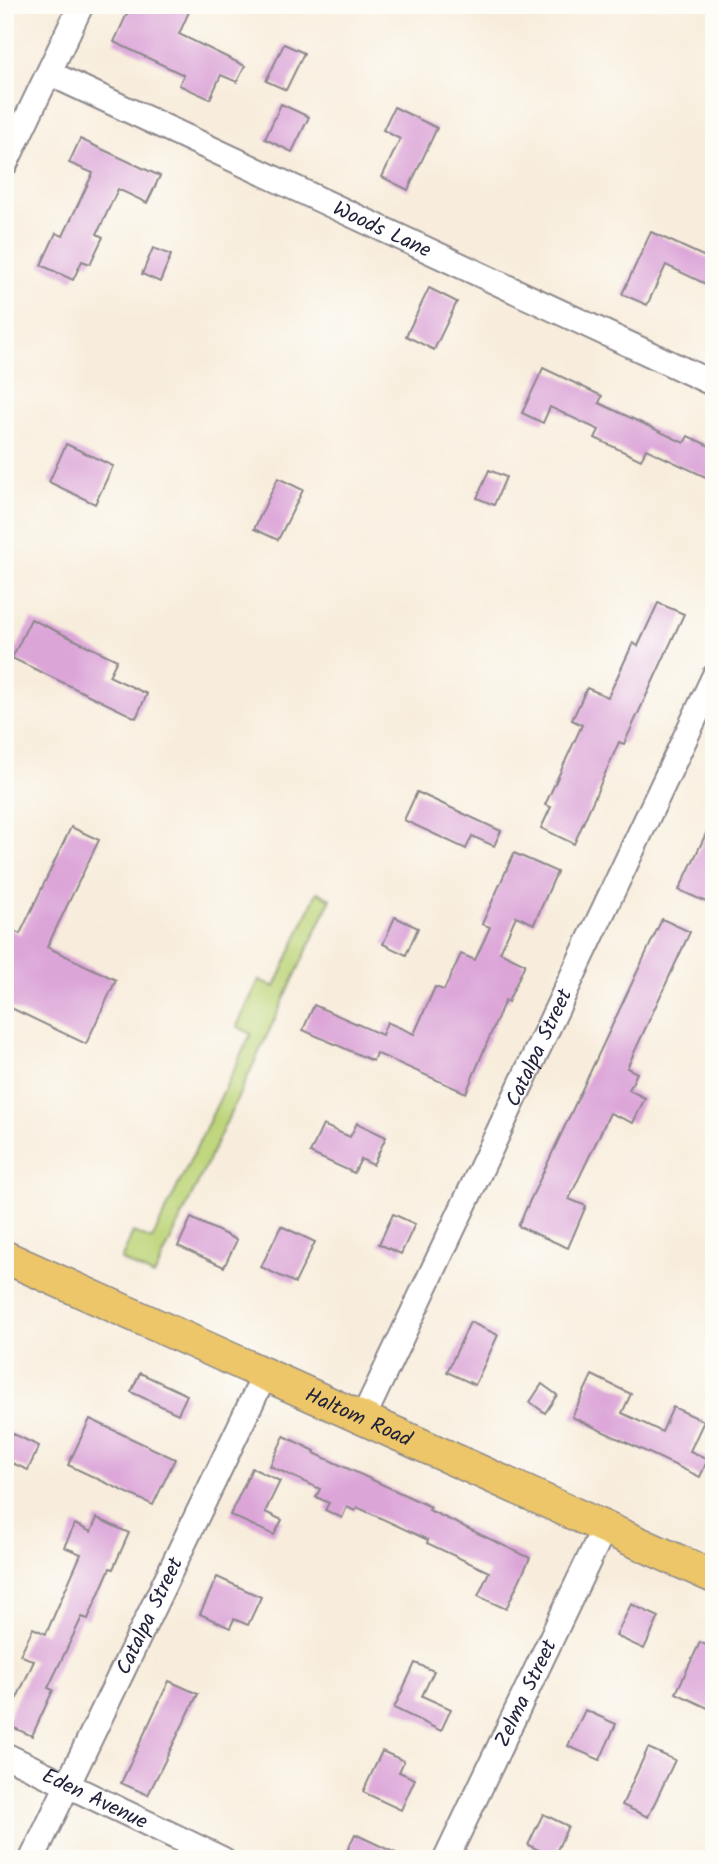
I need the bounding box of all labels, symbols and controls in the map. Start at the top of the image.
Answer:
street label: Woods Lane [327,193,437,268]
street label: Catalpa Street [498,983,582,1113]
street label: Haltom Road [299,1379,417,1457]
street label: Catalpa Street [108,1551,193,1681]
street label: Zelma Street [487,1633,567,1753]
street label: Eden Avenue [36,1760,153,1839]

